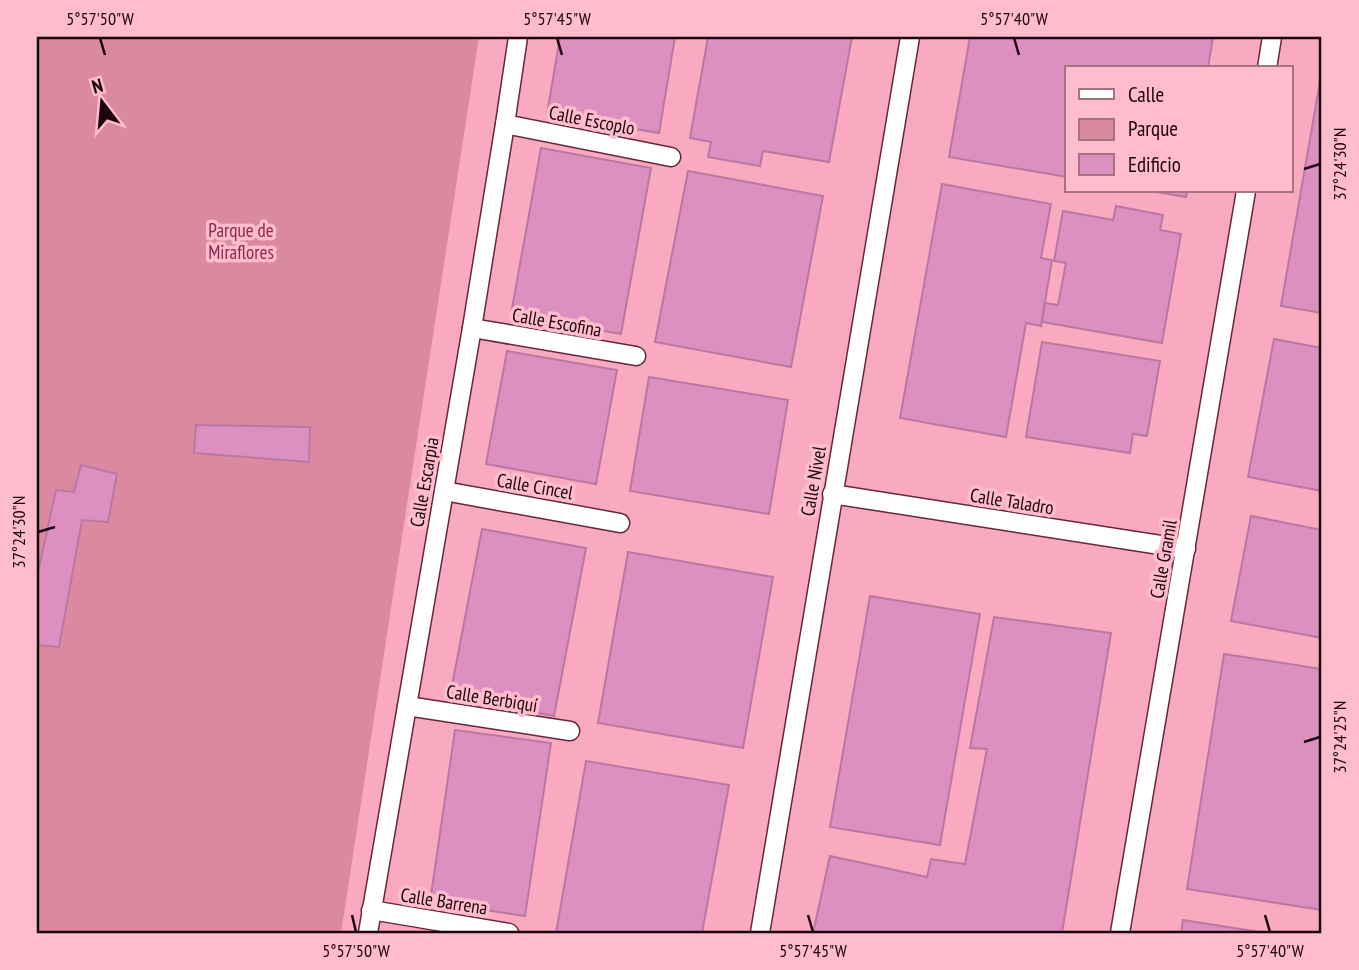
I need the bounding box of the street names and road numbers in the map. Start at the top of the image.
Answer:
street label: Calle Escoplo [547,100,637,140]
street label: Calle Escofina [510,302,604,342]
street label: Calle Escarpia [404,435,444,529]
street label: Calle Nivel [795,444,831,518]
street label: Calle Cincel [495,468,575,505]
street label: Calle Taladro [968,483,1056,519]
street label: Calle Gramil [1144,517,1182,600]
street label: Calle Berbiquí [445,679,539,717]
street label: Calle Barrena [399,882,489,920]

